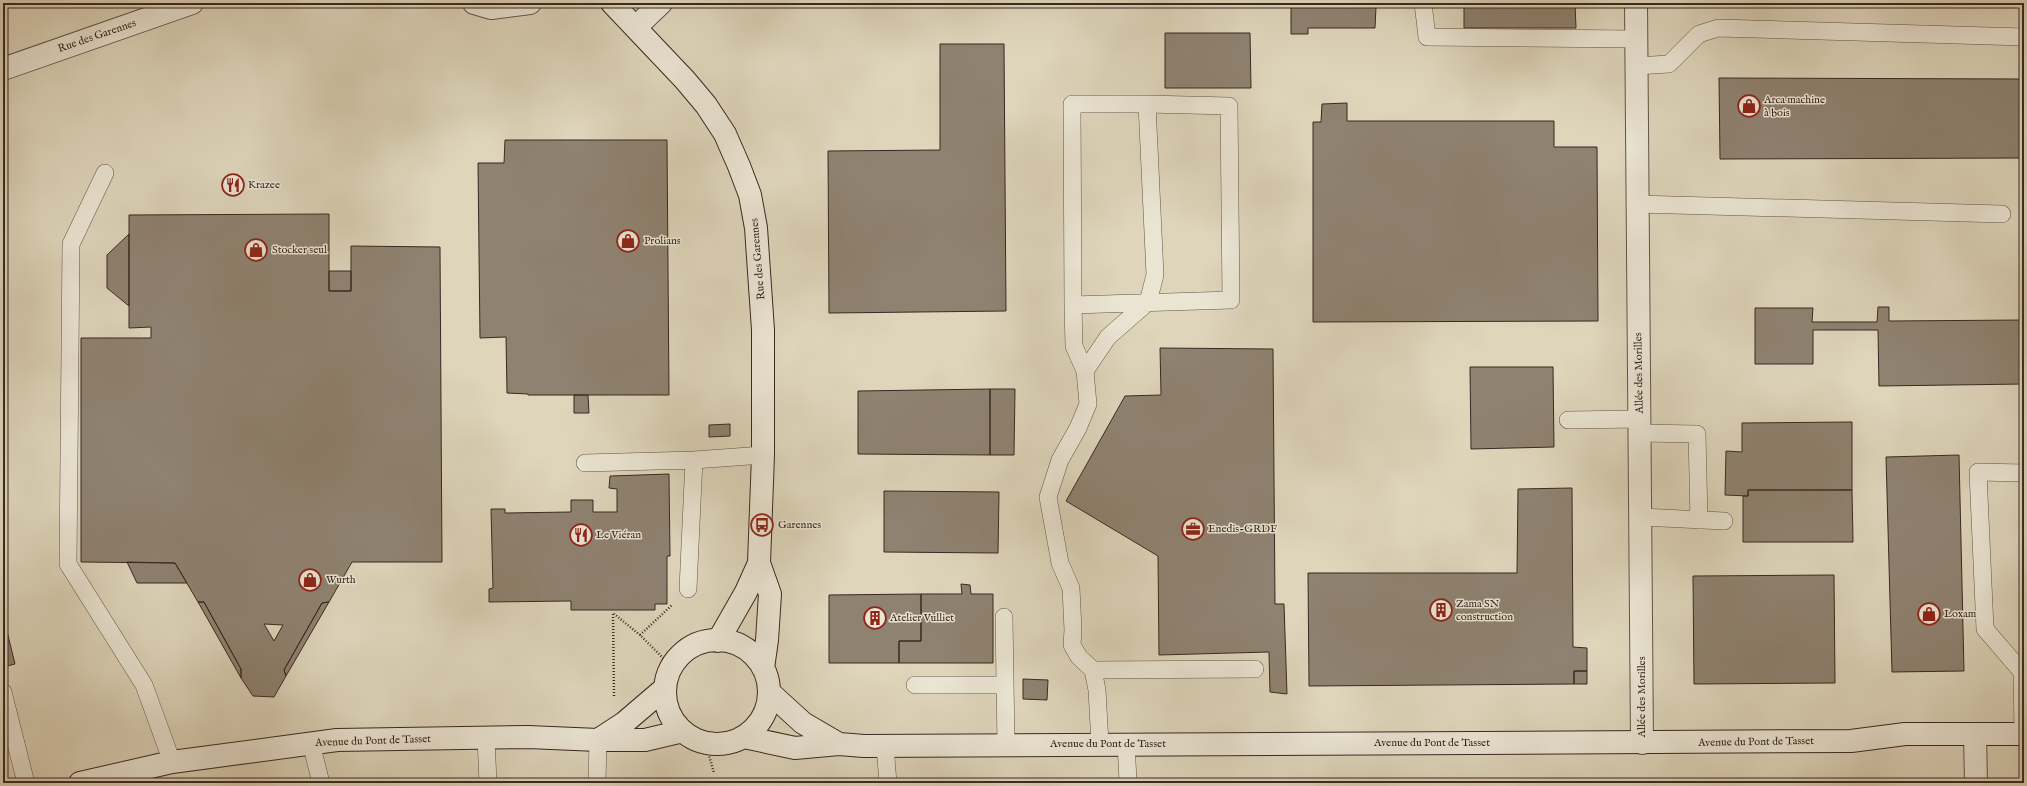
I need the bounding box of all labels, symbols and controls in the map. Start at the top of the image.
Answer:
street label: Rue des Garennes [56,16,138,56]
shop icon: Arca machine à bois [1736,93,1762,119]
place label: Arca machine à bois [1763,93,1825,120]
restaurant icon: Krazee [220,172,246,198]
place label: Krazee [248,178,280,192]
street label: Rue des Garennes [747,217,769,300]
shop icon: Prolians [615,228,641,254]
place label: Prolians [644,234,681,248]
shop icon: Stocker seul [243,237,269,263]
place label: Stocker seul [272,243,327,257]
street label: Allée des Morilles [1631,332,1647,415]
bus stop icon: Garennes [749,512,775,538]
office icon: Enedis-GRDF [1180,516,1206,542]
place label: Garennes [778,518,821,532]
restaurant icon: Le Viéran [568,522,594,548]
place label: Enedis-GRDF [1208,522,1277,536]
place label: Le Viéran [596,528,641,542]
shop icon: Wurth [297,567,323,593]
place label: Wurth [326,573,356,587]
building icon: Zama SN construction [1428,597,1454,623]
place label: Zama SN construction [1456,597,1513,624]
shop icon: Loxam [1916,601,1942,627]
building icon: Atelier Vulliet [862,605,888,631]
place label: Loxam [1944,607,1977,621]
place label: Atelier Vulliet [889,611,954,625]
street label: Allée des Morilles [1635,656,1649,739]
street label: Avenue du Pont de Tasset [314,732,431,750]
street label: Avenue du Pont de Tasset [1697,734,1814,750]
street label: Avenue du Pont de Tasset [1373,736,1490,750]
street label: Avenue du Pont de Tasset [1049,737,1166,751]

